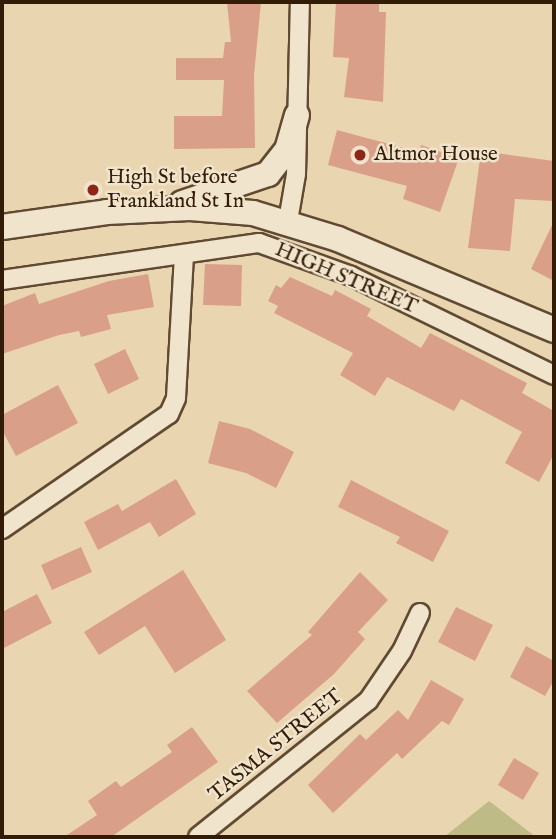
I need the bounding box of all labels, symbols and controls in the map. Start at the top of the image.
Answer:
place label: Altmor House [374,142,498,168]
marker: Altmor House [352,147,368,163]
place label: High St before Frankland St In [107,165,244,215]
marker: High St before Frankland St In [85,182,101,198]
street label: HIGH STREET [271,238,421,320]
street label: TASMA STREET [204,684,348,808]

